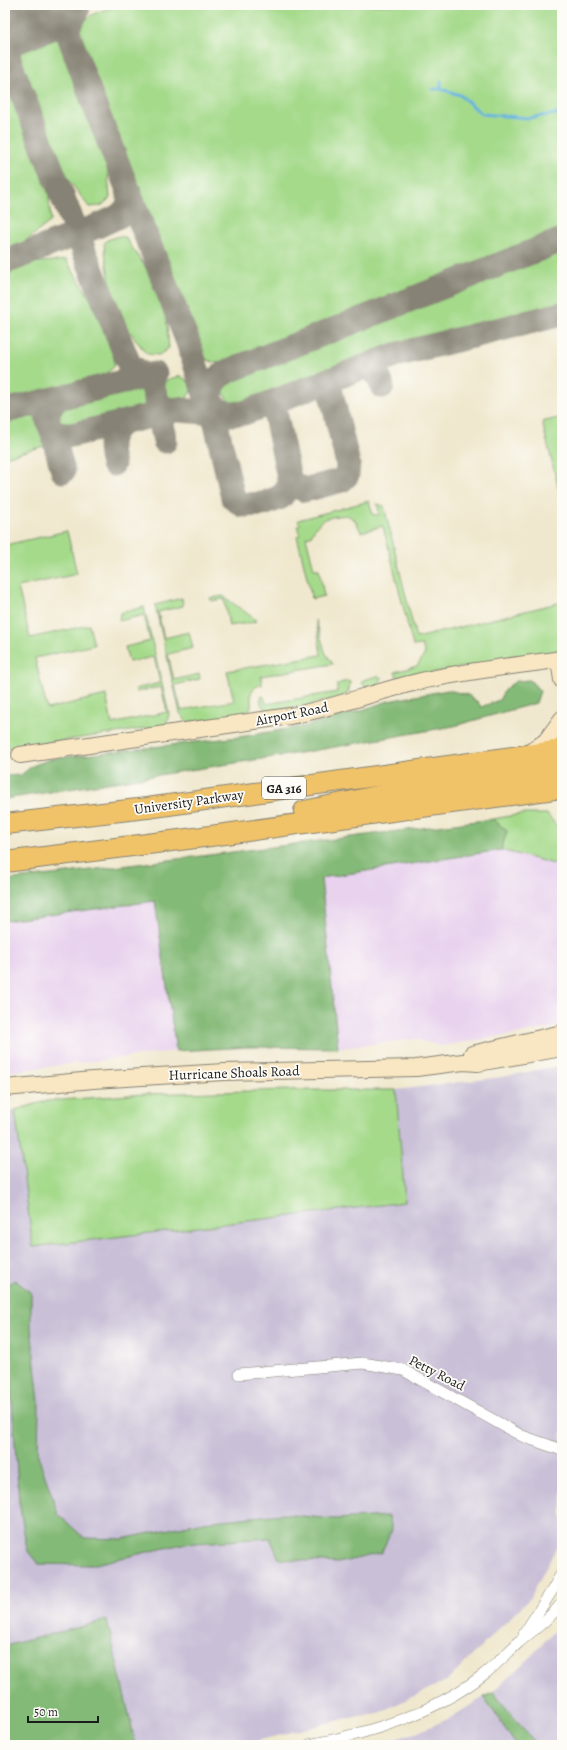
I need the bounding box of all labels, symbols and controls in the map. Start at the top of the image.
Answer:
street label: Airport Road [253,698,330,731]
road number: GA 316 [262,777,306,799]
street label: University Parkway [133,785,246,819]
street label: Hurricane Shoals Road [168,1061,300,1085]
street label: Petty Road [406,1351,469,1395]
scale bar [28,1698,98,1724]
text: 50 m [34,1704,58,1720]

